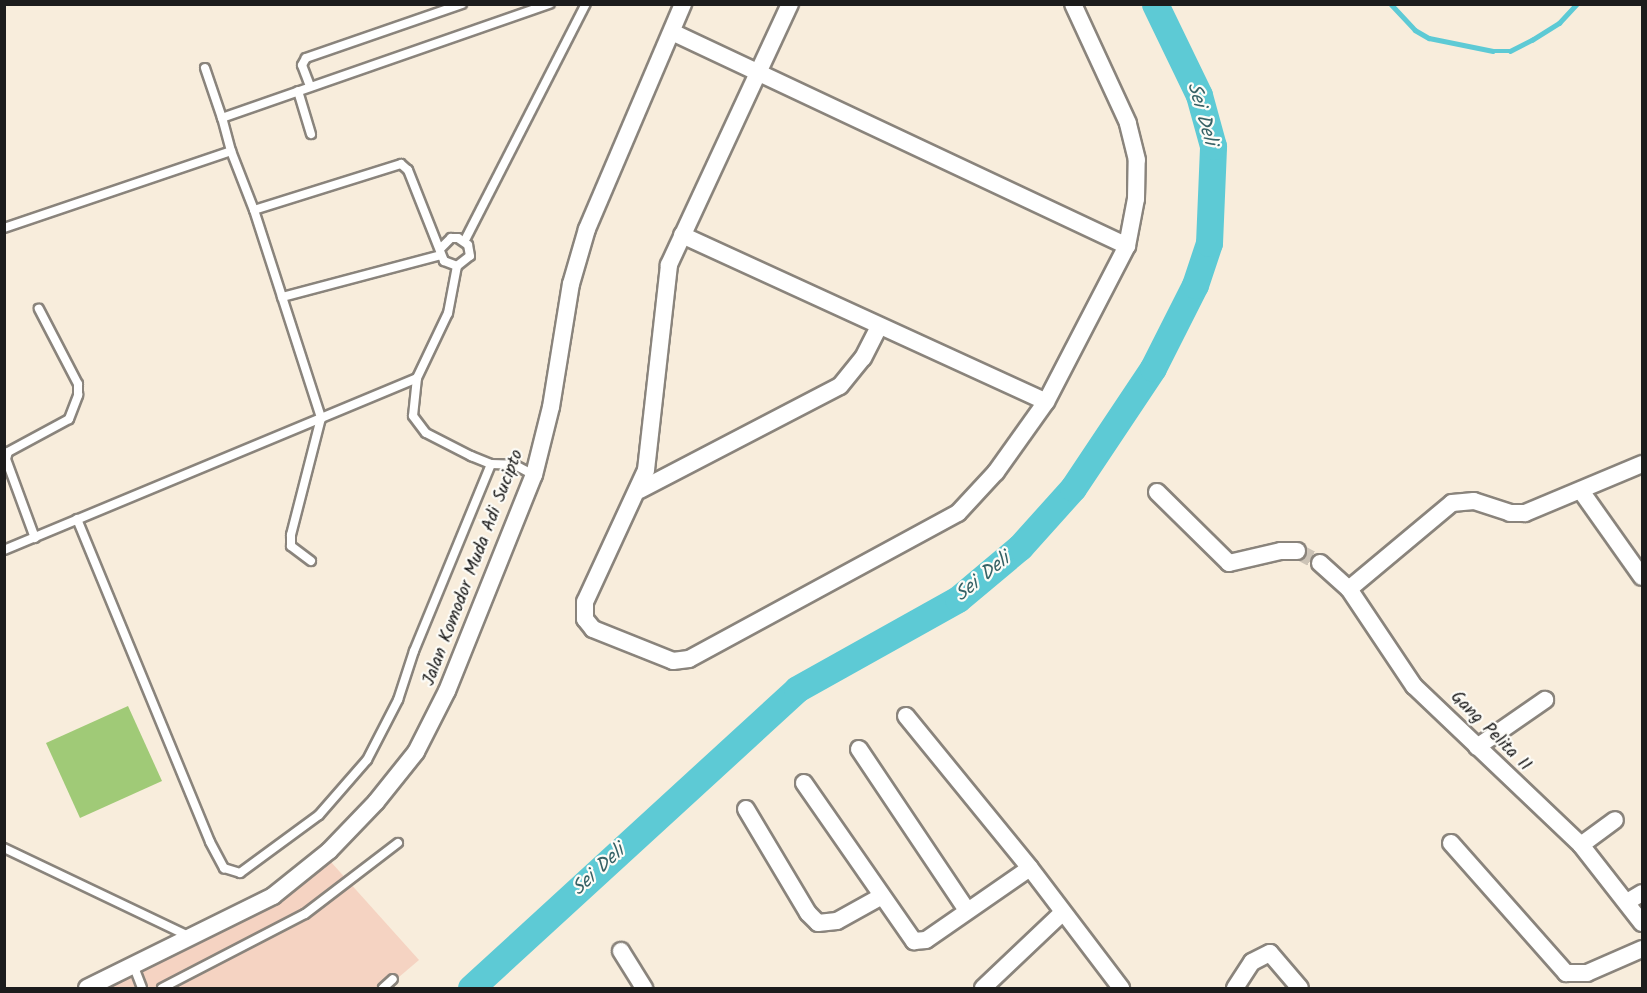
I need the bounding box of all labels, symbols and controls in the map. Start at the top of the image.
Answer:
water label: Sei Deli [1181,80,1221,148]
street label: Jalan Komodor Muda Adi Sucipto [419,447,529,689]
water label: Sei Deli [951,549,1015,607]
street label: Gang Pelita II [1445,687,1535,777]
water label: Sei Deli [567,840,631,902]

